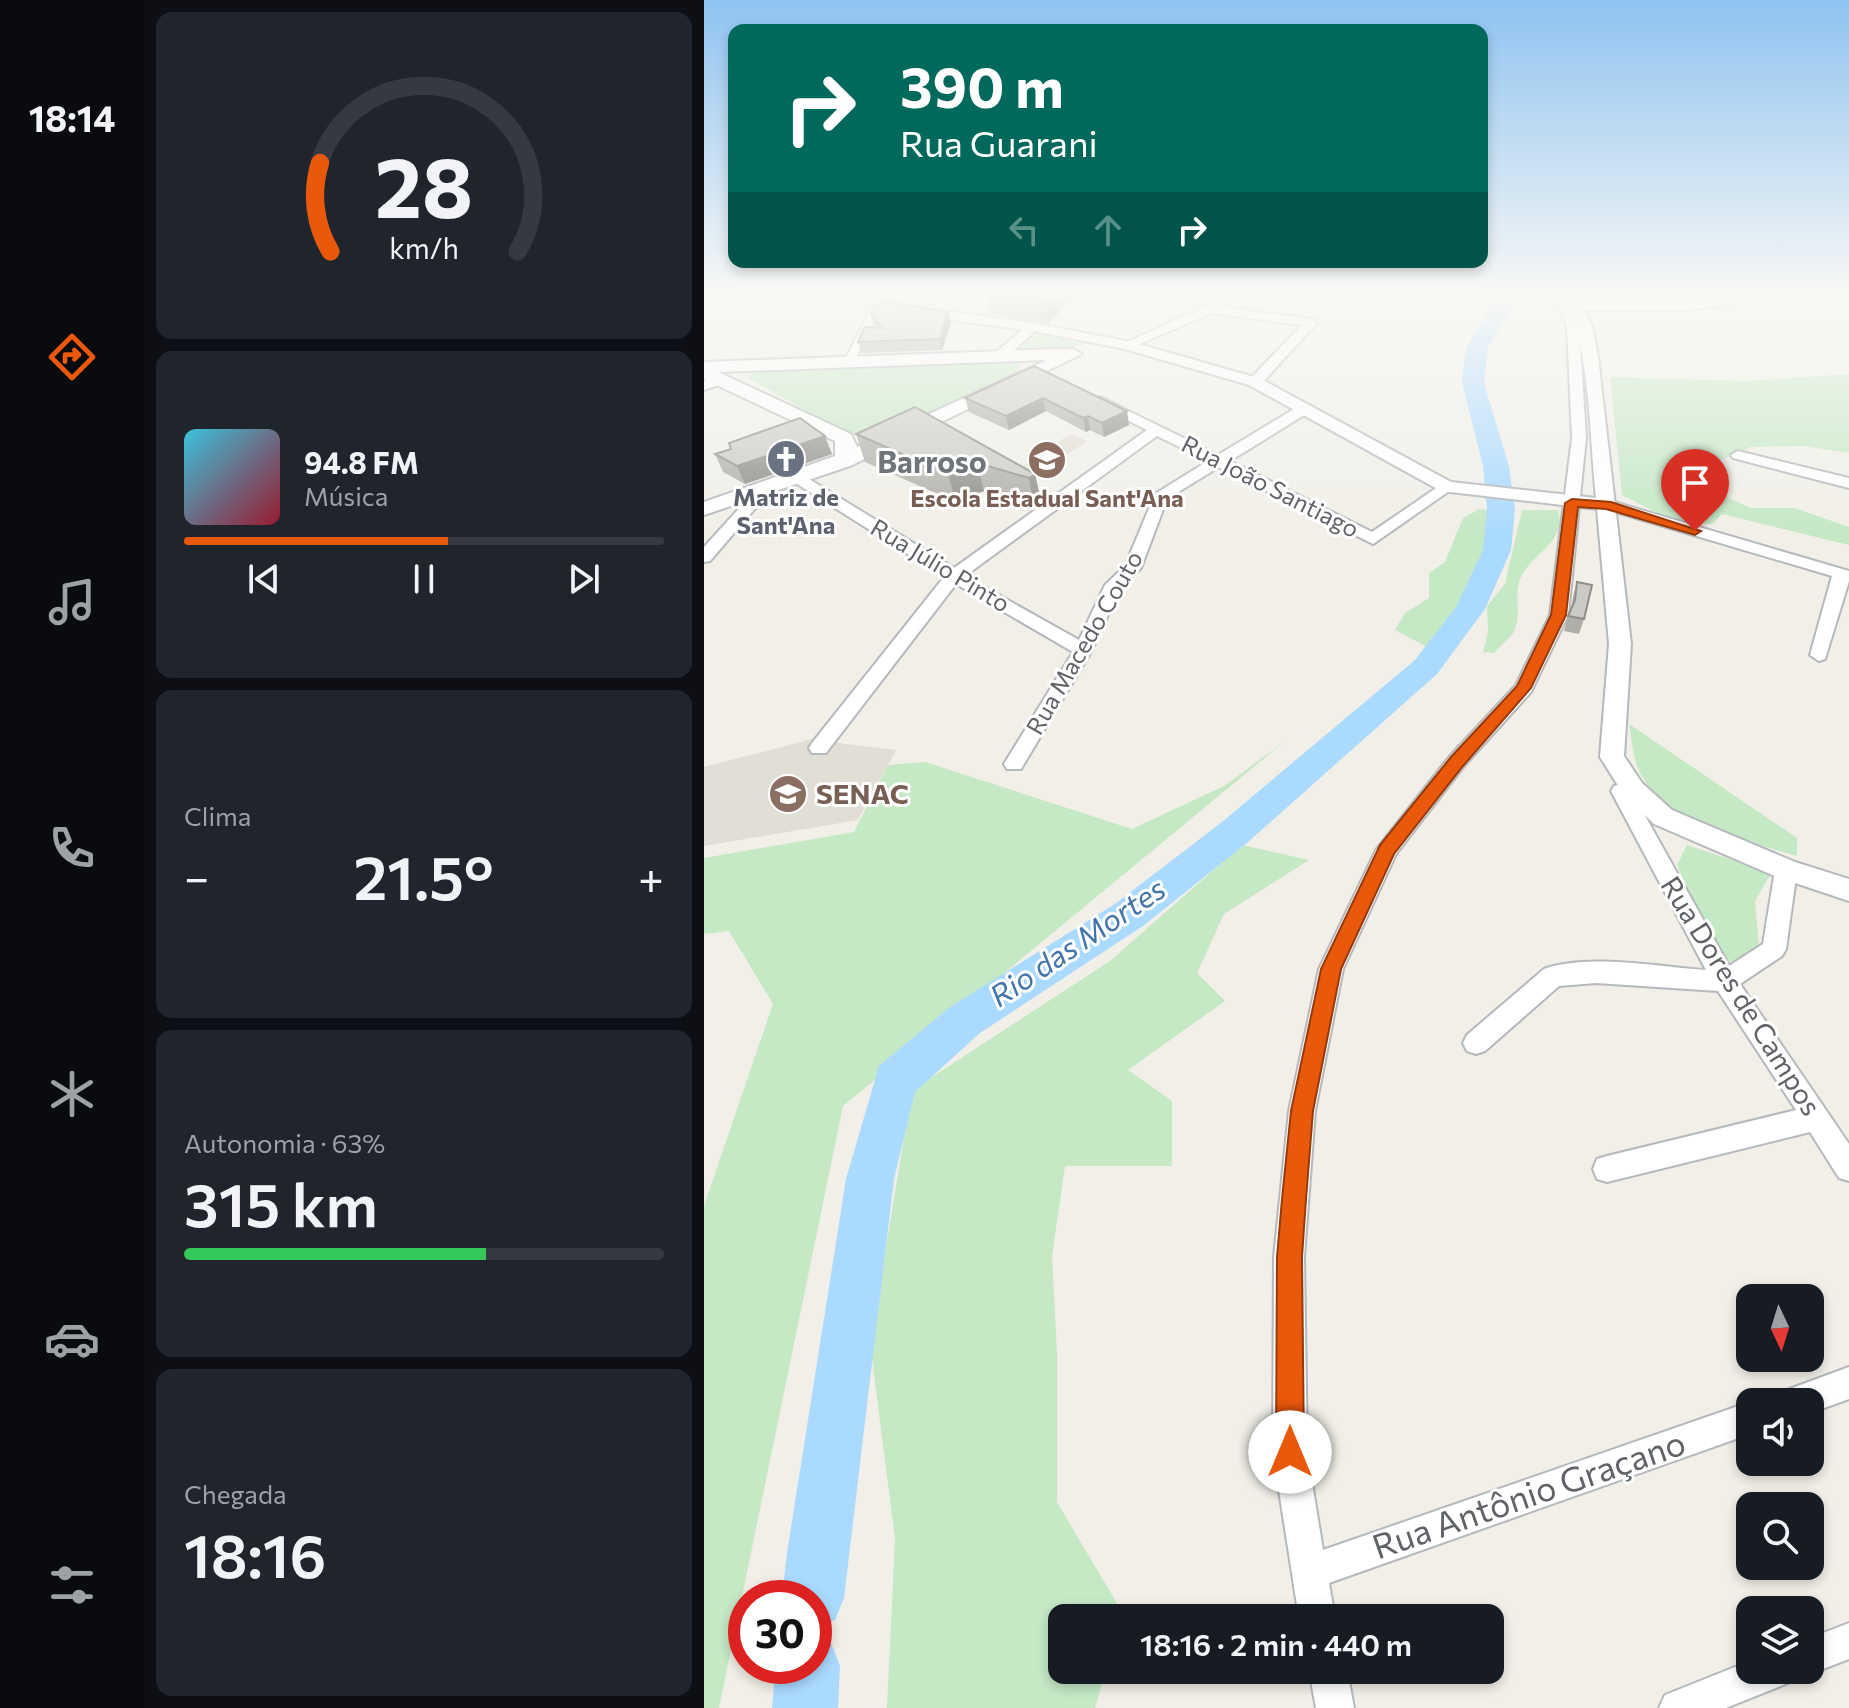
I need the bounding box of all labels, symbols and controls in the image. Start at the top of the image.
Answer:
text: 390 m [900,51,1064,120]
icon: right [768,56,872,160]
text: 18:14 [29,95,115,139]
text: Rua Guarani [900,120,1098,164]
text: 28 [375,132,473,234]
icon: left [1002,208,1046,252]
icon: ahead [1086,208,1130,252]
icon: right [1170,208,1214,252]
text: km/h [389,230,459,265]
icon: directions [44,329,100,385]
street label: Rua João Santiago [1177,428,1364,543]
church icon: Matriz de Sant'Ana [765,438,807,480]
school or university icon: Escola Estadual Sant'Ana [1026,439,1068,481]
district label: Barroso [877,442,987,479]
text: 94.8 FM [304,443,419,480]
pin [1661,449,1729,531]
icon: arrive [1673,461,1717,505]
text: Música [304,480,388,511]
place label: Matriz de Sant'Ana [733,482,839,539]
place label: Escola Estadual Sant'Ana [910,483,1184,512]
street label: Rua Júlio Pinto [866,512,1016,618]
street label: Rua Macedo Couto [1019,545,1148,739]
icon: previous [242,557,286,601]
icon: pause [402,557,446,601]
icon: next [562,557,606,601]
icon: music [44,574,100,630]
school or university icon: SENAC [767,773,809,815]
place label: SENAC [816,776,909,810]
text: Clima [184,800,251,831]
icon: phone [44,820,100,876]
text: 21.5° [353,839,494,912]
text: − [184,849,209,903]
text: + [638,849,664,903]
water label: Rio das Mortes [982,869,1172,1013]
street label: Rua Dores de Campos [1654,870,1829,1121]
icon: climate [44,1066,100,1122]
text: Autonomia · 63% [184,1127,385,1158]
text: 315 km [184,1166,378,1239]
north arrow [1736,1284,1824,1372]
map controls [1736,1284,1824,1684]
icon: car [44,1311,100,1367]
button: sound [1736,1388,1824,1476]
position arrow [1248,1410,1332,1494]
street label: Rua Antônio Graçano [1366,1420,1690,1566]
text: Chegada [184,1478,287,1509]
button: search [1736,1492,1824,1580]
text: 18:16 [184,1517,326,1590]
icon: filters [44,1557,100,1613]
speed limit sign: 30 [728,1580,832,1684]
button: layers [1736,1596,1824,1684]
text: 18:16 · 2 min · 440 m [1140,1625,1412,1662]

